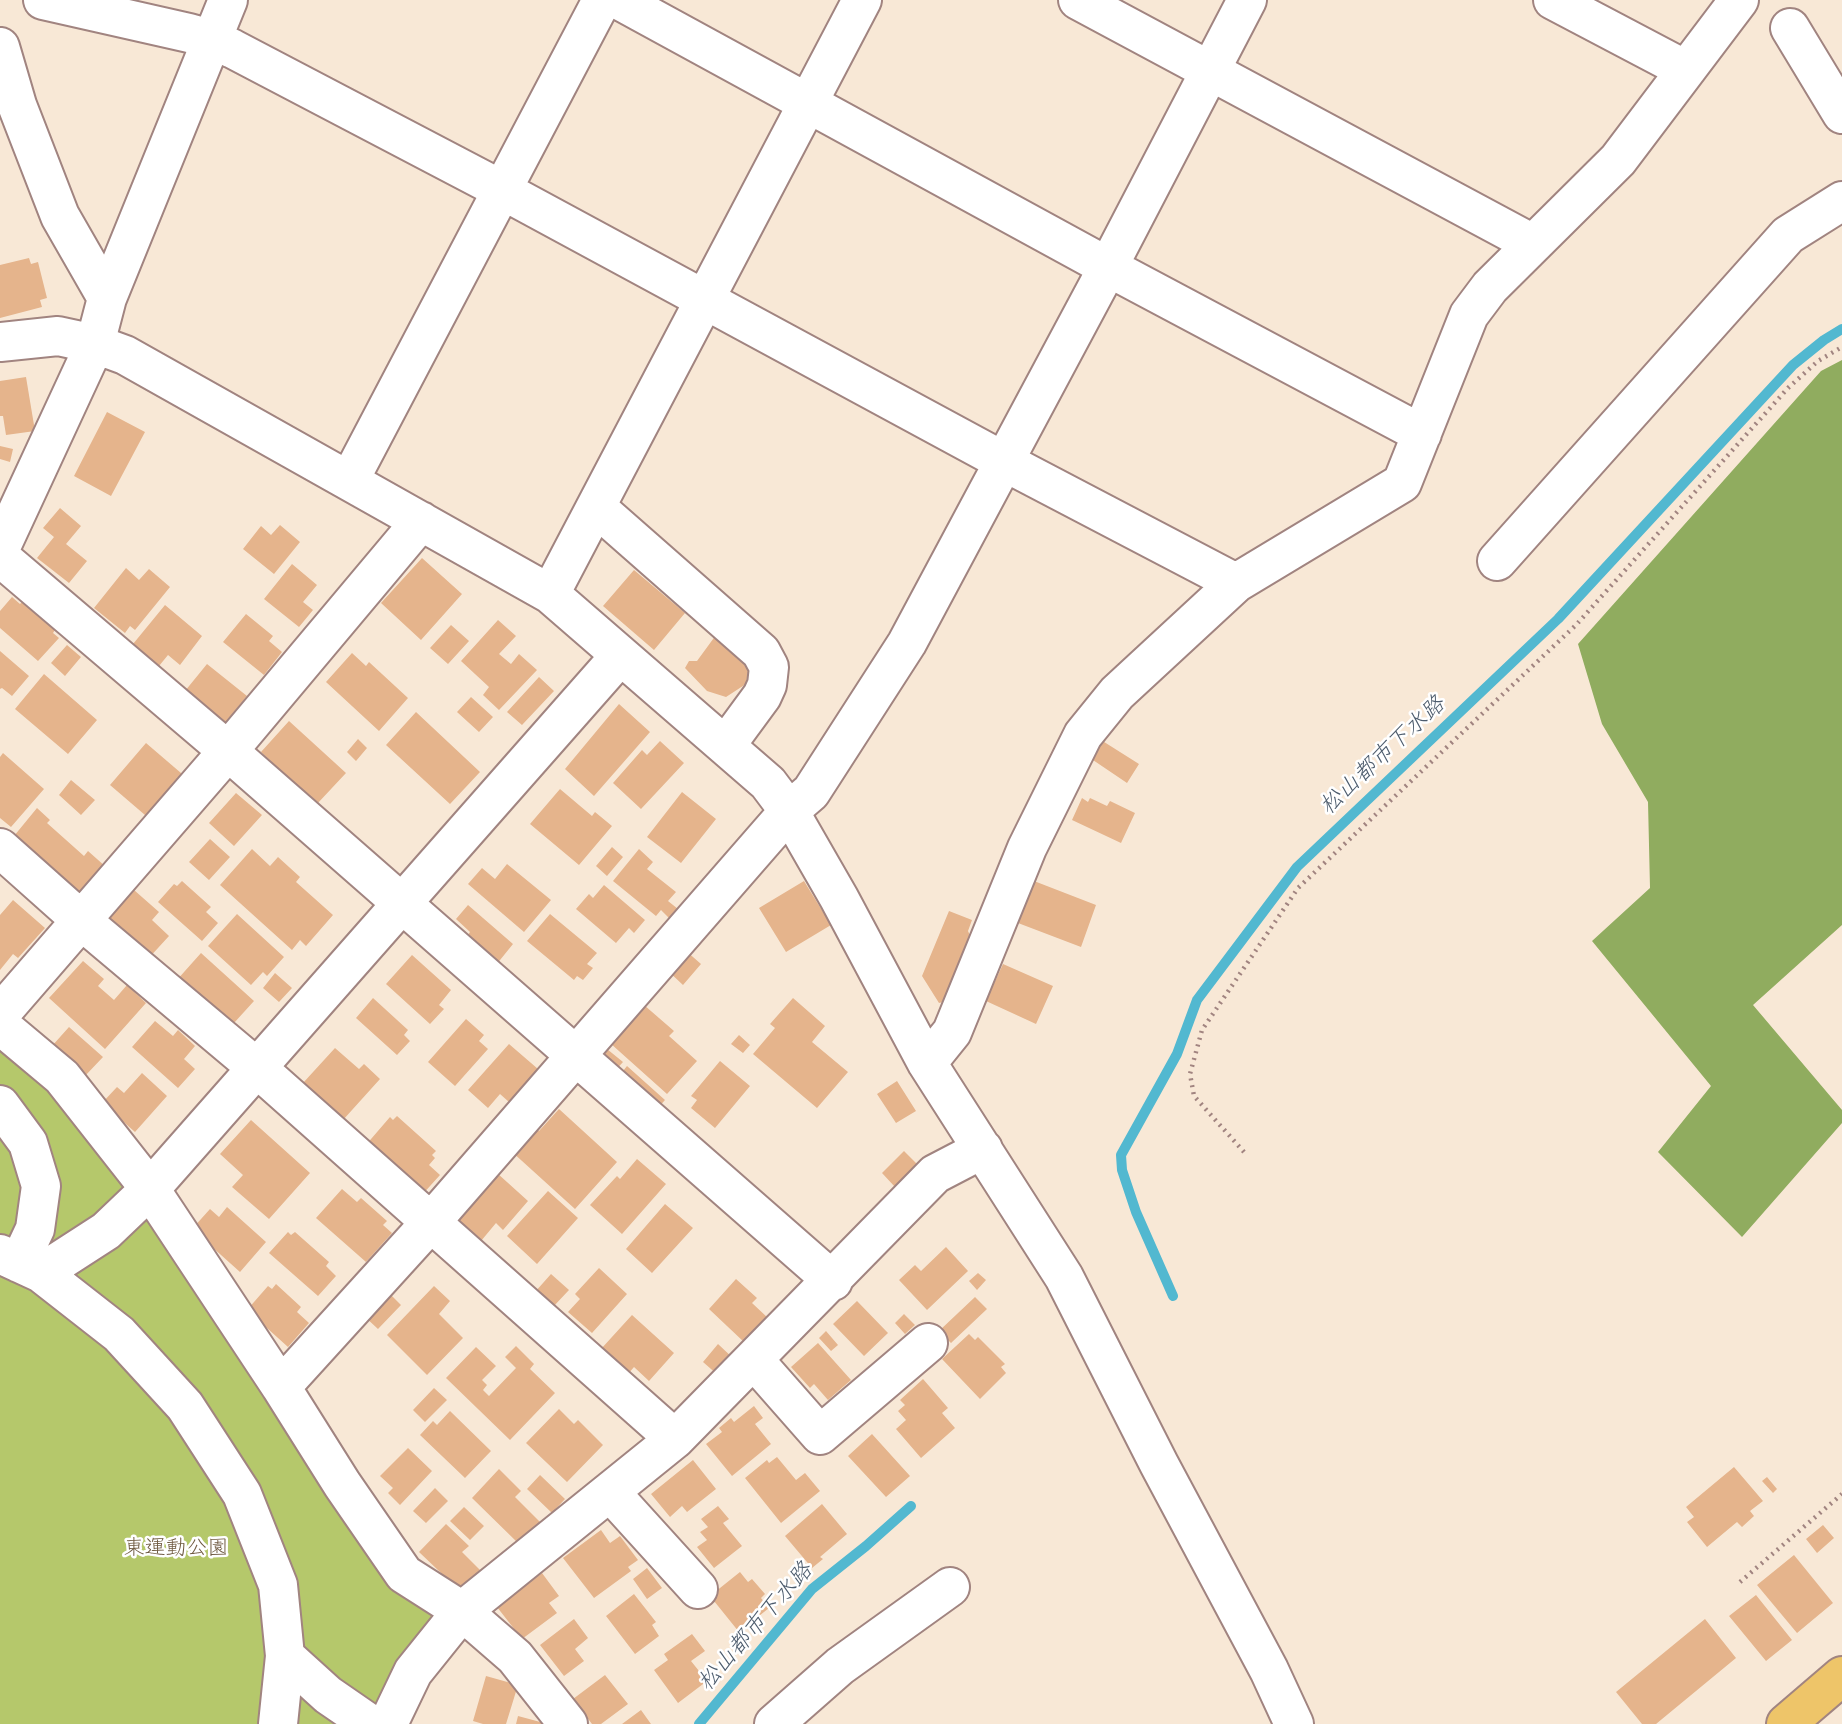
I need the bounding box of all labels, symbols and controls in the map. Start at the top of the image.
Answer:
water label: 松山都市下水路 [1315,691,1451,821]
park label: 東運動公園 [124,1536,228,1562]
water label: 松山都市下水路 [693,1557,819,1697]

